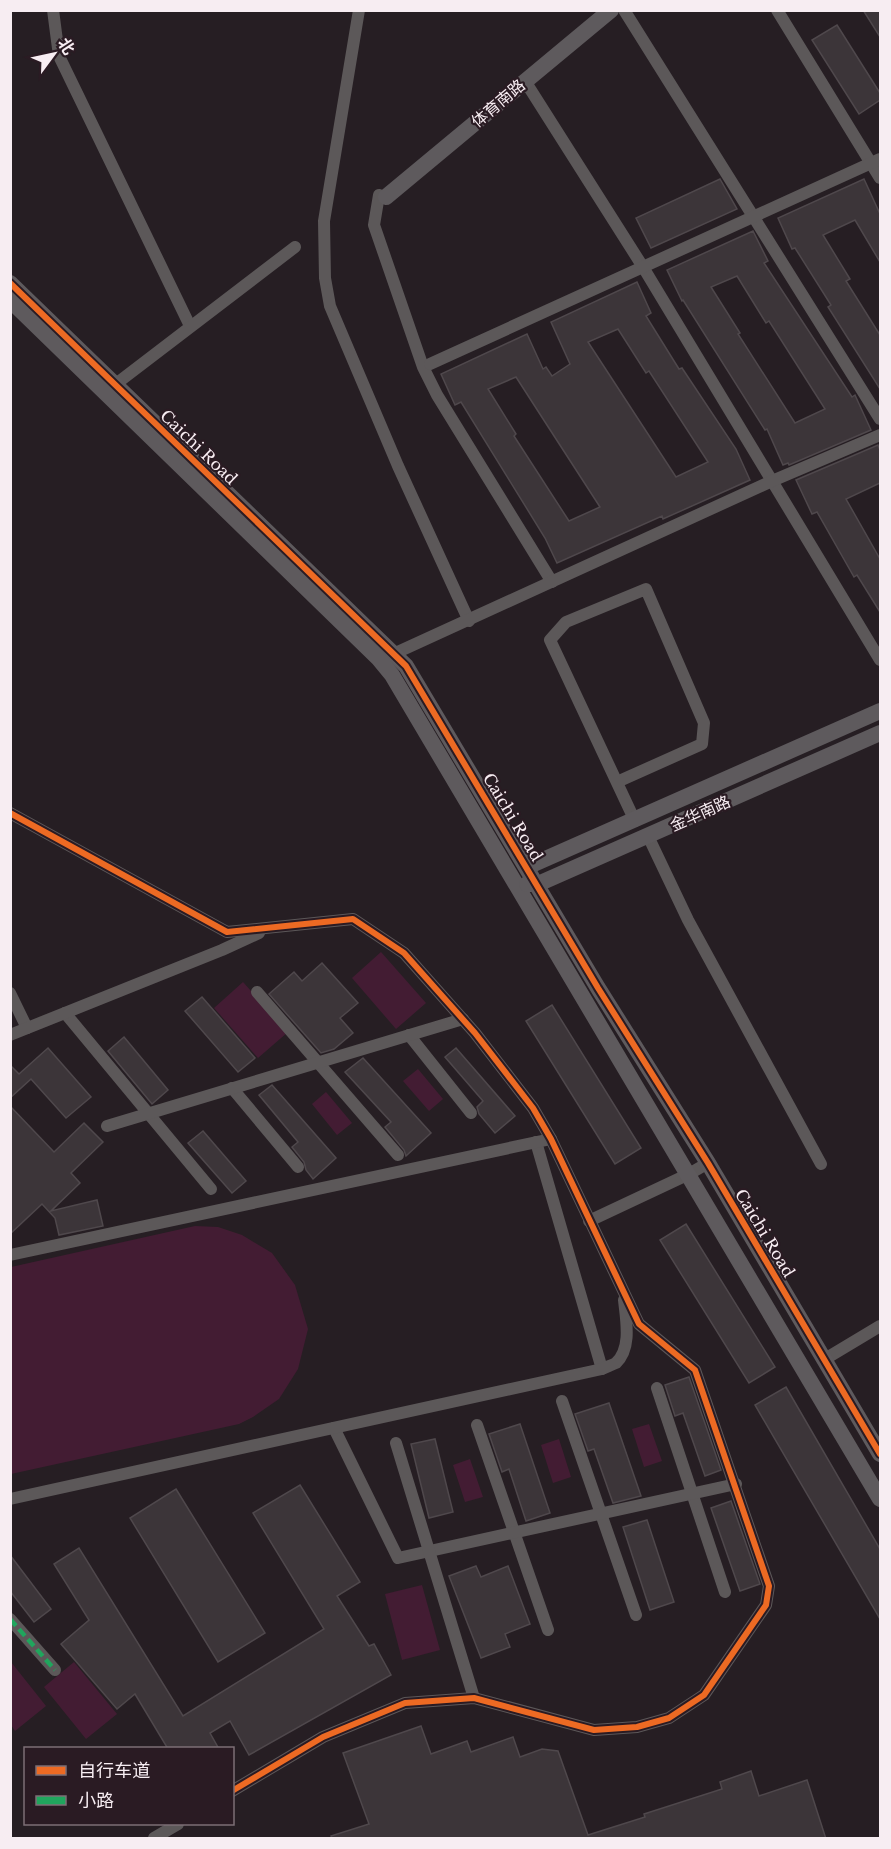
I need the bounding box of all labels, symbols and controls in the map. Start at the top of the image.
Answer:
north arrow [24,24,84,84]
text: 北 [54,34,79,58]
street label: 体育南路 [467,75,529,131]
street label: Caichi Road [156,405,242,489]
street label: Caichi Road [479,769,547,865]
street label: 金华南路 [667,791,733,835]
street label: Caichi Road [731,1185,799,1281]
legend [24,1747,234,1825]
text: 自行车道 [78,1760,150,1782]
text: 小路 [78,1790,114,1812]

